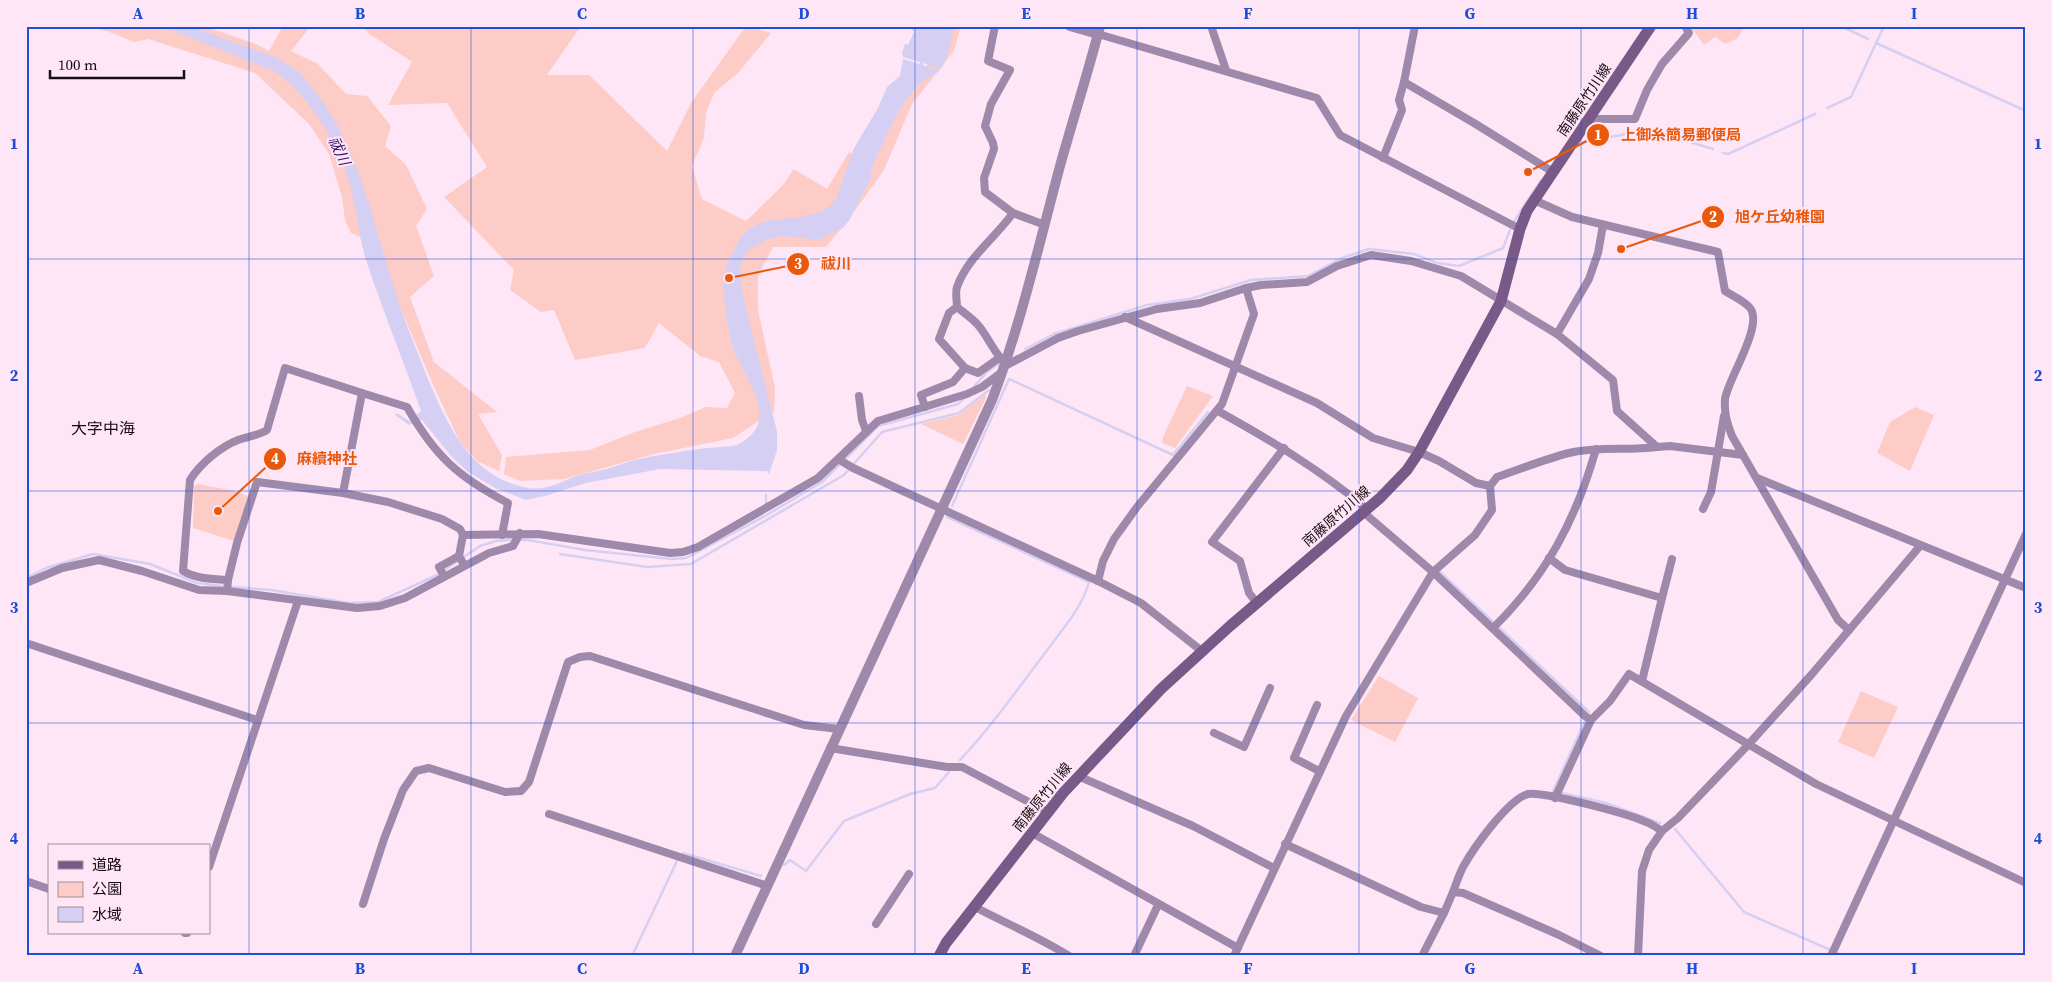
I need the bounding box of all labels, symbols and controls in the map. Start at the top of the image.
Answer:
text: A [133,2,144,24]
text: B [355,2,366,24]
text: C [577,2,587,24]
text: D [798,2,810,24]
text: E [1021,2,1031,24]
text: F [1243,2,1253,24]
text: G [1465,2,1476,24]
text: H [1686,2,1698,24]
text: I [1911,2,1917,24]
scale bar [50,48,184,80]
text: 100 m [58,54,98,75]
street label: 南藤原竹川線 [1552,60,1616,140]
callout: 上御糸簡易郵便局 [1586,120,1751,150]
text: 1 [1594,124,1602,145]
text: 上御糸簡易郵便局 [1621,124,1741,145]
text: 1 [10,132,18,154]
text: 1 [2034,132,2042,154]
water label: 祓川 [324,133,356,171]
callout: 旭ケ丘幼稚園 [1700,202,1835,232]
text: 2 [1709,206,1717,227]
text: 旭ケ丘幼稚園 [1735,206,1825,227]
callout: 祓川 [786,249,861,279]
text: 3 [794,253,802,274]
text: 祓川 [821,253,851,274]
text: 2 [10,364,19,386]
text: 2 [2034,364,2043,386]
district label: 大字中海 [71,417,135,439]
callout: 麻續神社 [262,444,367,474]
text: 4 [271,448,279,469]
text: 麻續神社 [297,448,357,469]
street label: 南藤原竹川線 [1298,481,1374,551]
text: 3 [10,596,19,618]
text: 3 [2034,596,2043,618]
street label: 南藤原竹川線 [1008,758,1076,836]
text: 4 [10,827,19,849]
text: 4 [2034,827,2043,849]
legend [48,844,210,934]
text: 道路 [92,854,122,875]
text: 公園 [92,878,122,899]
text: 水域 [92,904,122,925]
text: A [133,957,144,979]
text: B [355,957,366,979]
text: C [577,957,587,979]
text: D [798,957,810,979]
text: E [1021,957,1031,979]
text: F [1243,957,1253,979]
text: G [1465,957,1476,979]
text: H [1686,957,1698,979]
text: I [1911,957,1917,979]

